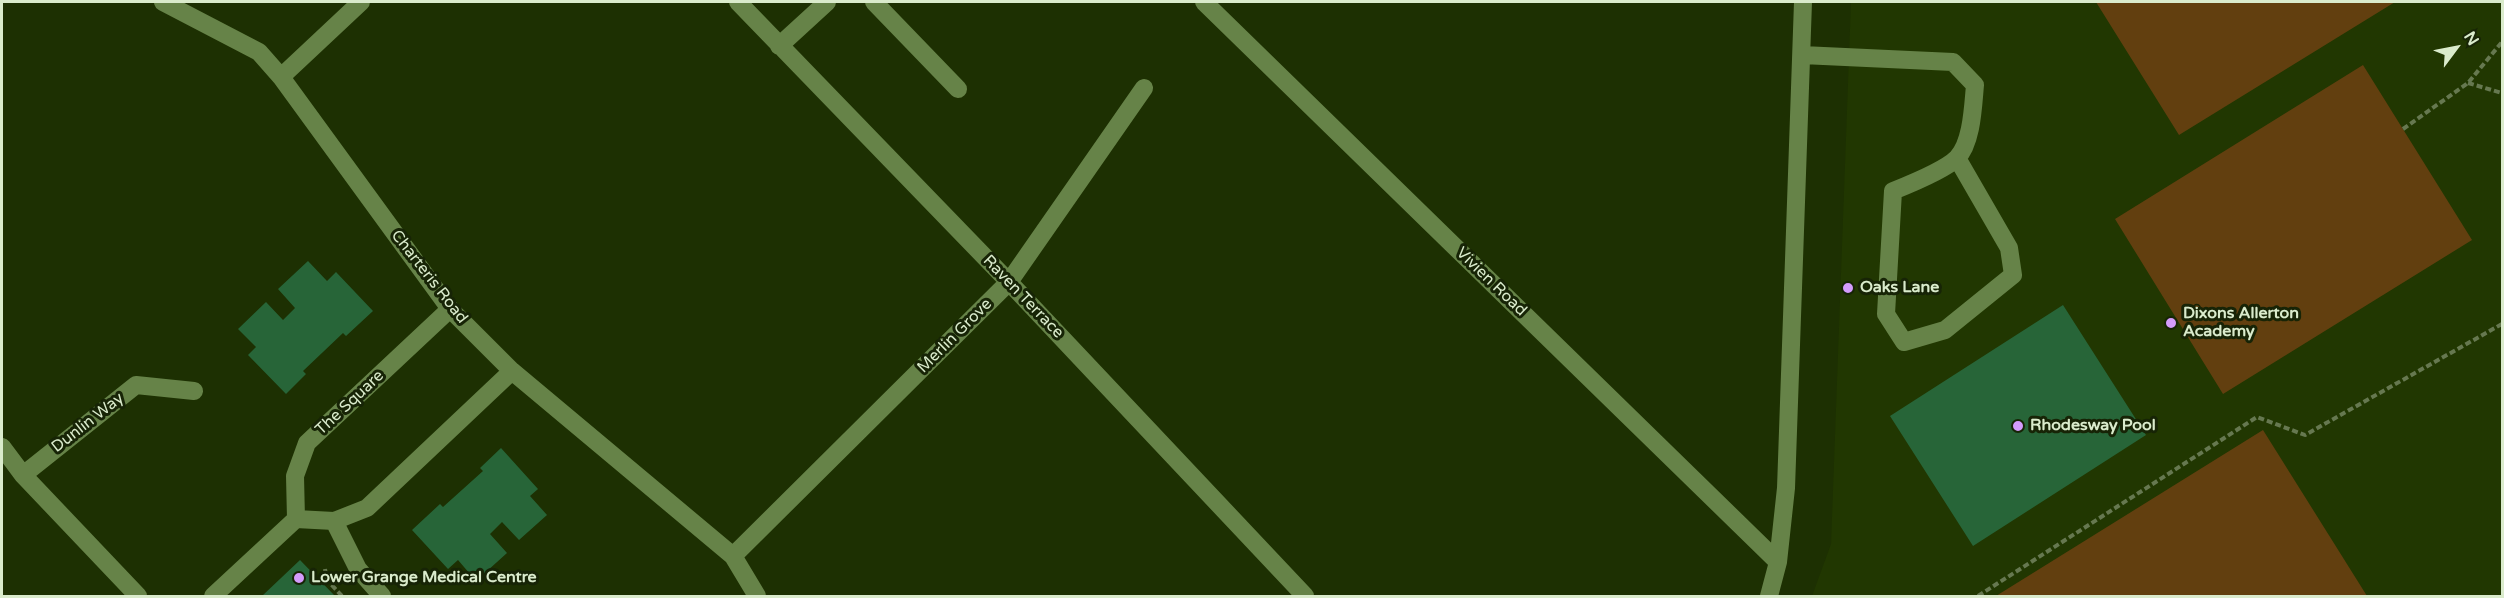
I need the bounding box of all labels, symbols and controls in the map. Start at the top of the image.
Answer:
north arrow [2426,18,2486,78]
text: N [2459,28,2483,49]
street label: Charteris Road [387,226,471,328]
street label: Vivien Road [1452,244,1530,320]
street label: Raven Terrace [979,251,1067,343]
place label: Oaks Lane [1860,278,1939,298]
marker: Oaks Lane [1841,281,1855,295]
street label: Merlin Grove [914,295,996,377]
place label: Dixons Allerton Academy [2183,304,2299,342]
marker: Dixons Allerton Academy [2164,316,2178,330]
street label: The Square [312,367,388,439]
street label: Dunlin Way [48,389,128,457]
place label: Rhodesway Pool [2030,416,2156,436]
marker: Rhodesway Pool [2011,419,2025,433]
place label: Lower Grange Medical Centre [311,568,537,588]
marker: Lower Grange Medical Centre [292,571,306,585]

